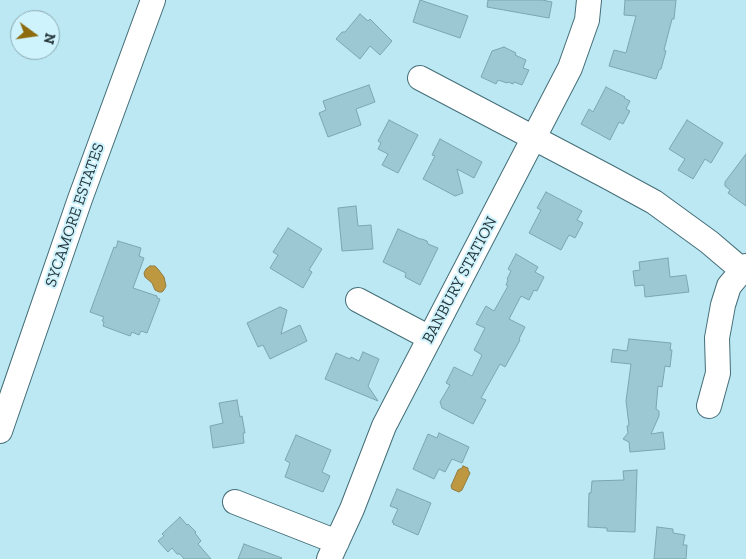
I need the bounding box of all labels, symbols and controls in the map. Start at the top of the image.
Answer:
north arrow [10,10,60,60]
text: N [40,31,59,46]
street label: SYCAMORE ESTATES [41,140,109,290]
street label: BANBURY STATION [418,213,502,347]

